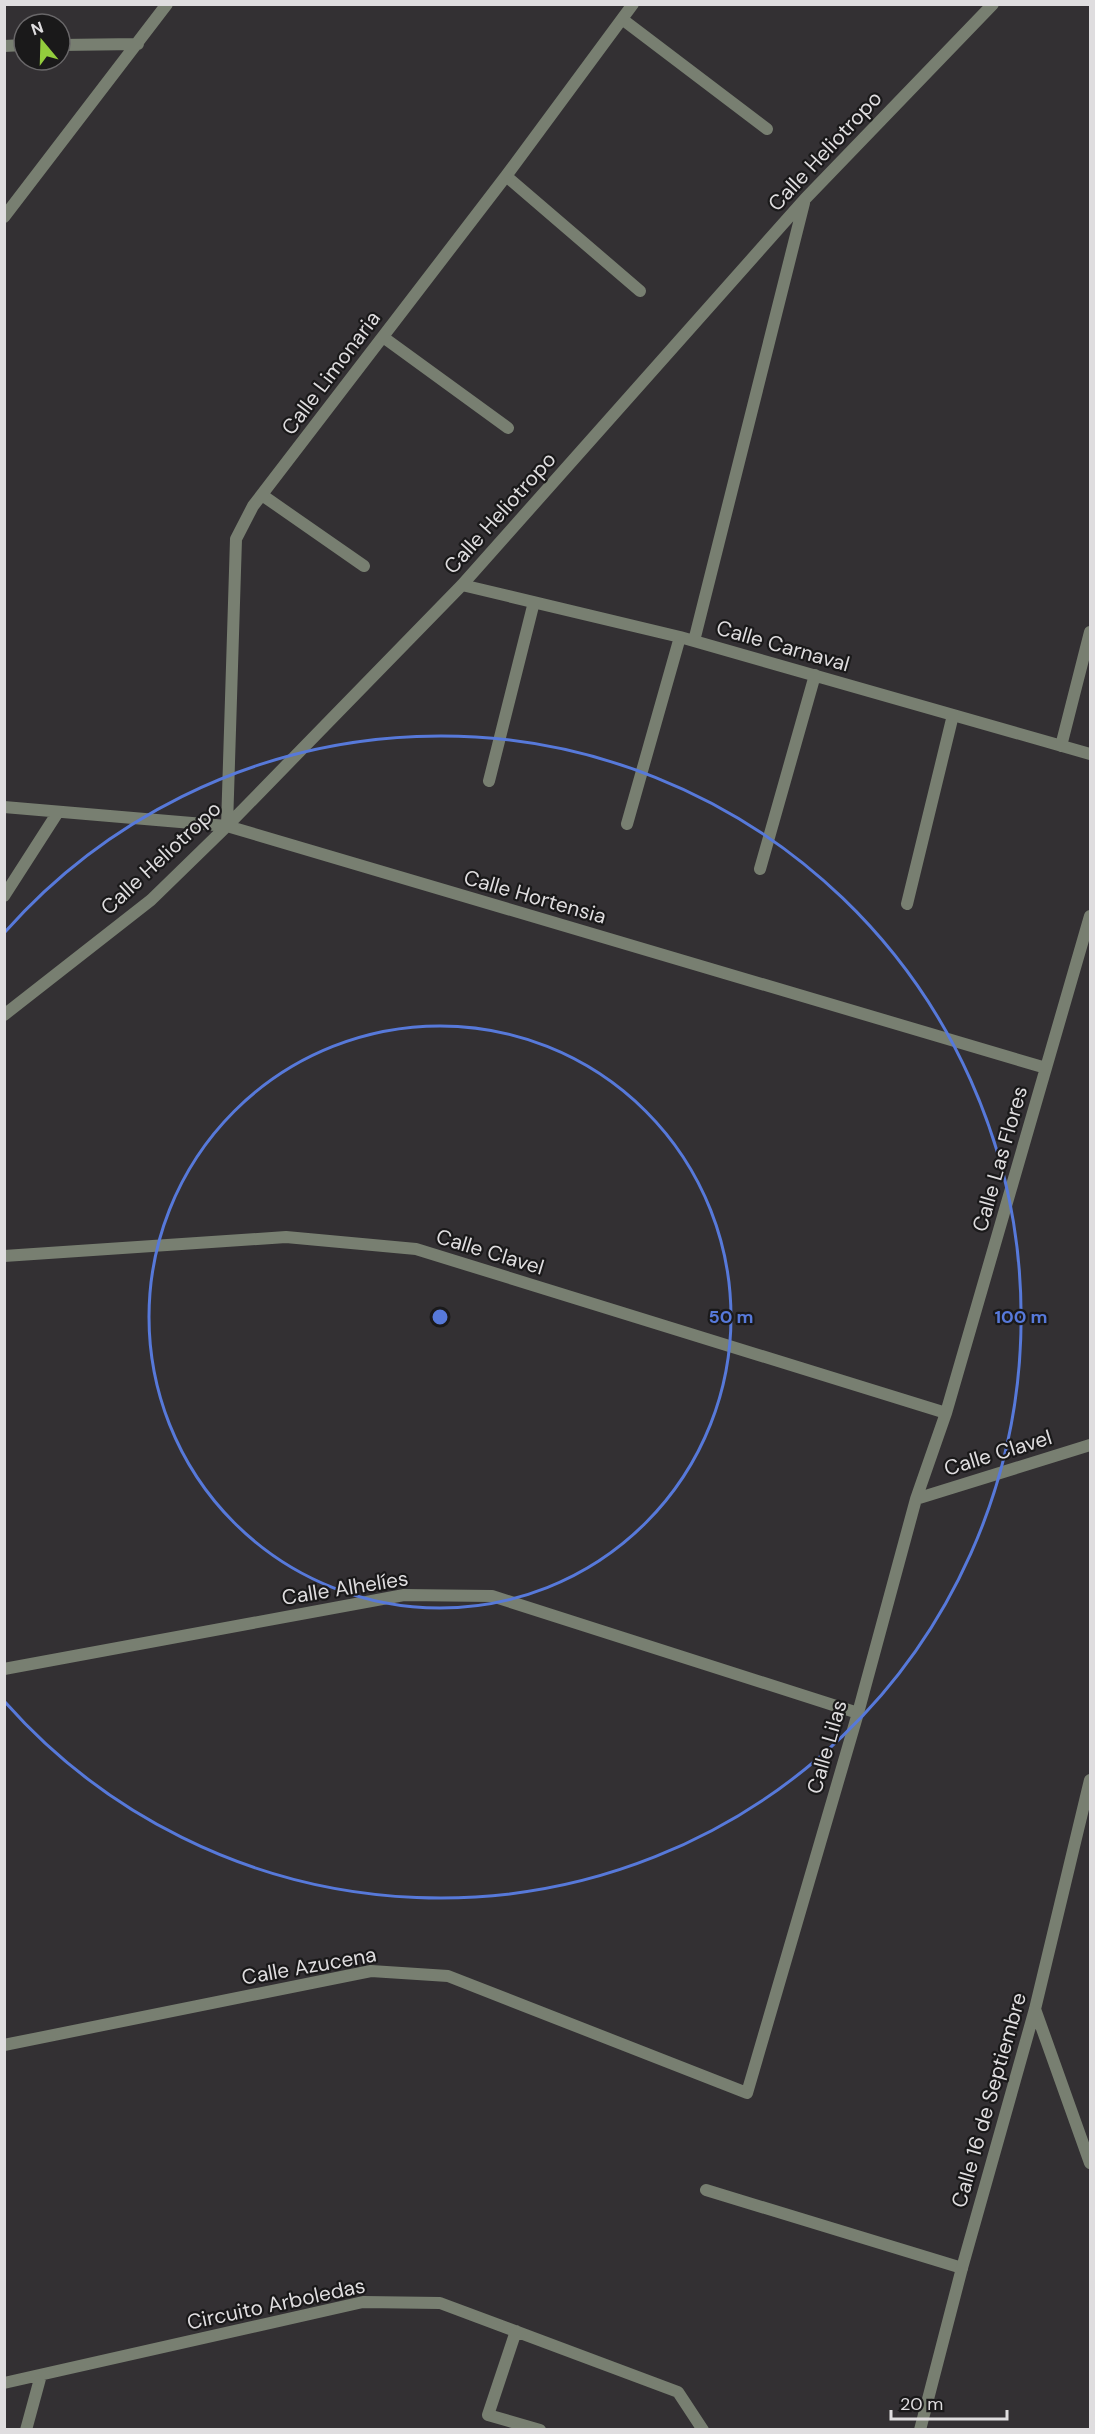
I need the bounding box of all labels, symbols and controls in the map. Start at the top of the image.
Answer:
north arrow [12,12,72,72]
text: N [28,16,46,40]
street label: Calle Heliotropo [762,85,888,217]
street label: Calle Limonaria [275,305,387,441]
street label: Calle Heliotropo [438,446,562,580]
street label: Calle Carnaval [713,614,853,678]
street label: Calle Heliotropo [95,795,227,921]
street label: Calle Hortensia [461,863,609,931]
street label: Calle Las Flores [966,1083,1034,1235]
street label: Calle Clavel [433,1222,547,1282]
text: 50 m [708,1305,754,1329]
text: 100 m [994,1305,1048,1329]
centre of rings [430,1307,450,1327]
street label: Calle Clavel [941,1423,1055,1483]
street label: Calle Alhelíes [280,1564,410,1612]
street label: Calle Lilas [800,1697,854,1797]
street label: Calle Azucena [239,1940,379,1992]
street label: Calle 16 de Septiembre [945,1989,1033,2211]
street label: Circuito Arboledas [184,2271,368,2337]
scale bar [891,2383,1006,2421]
text: 20 m [900,2392,943,2416]

